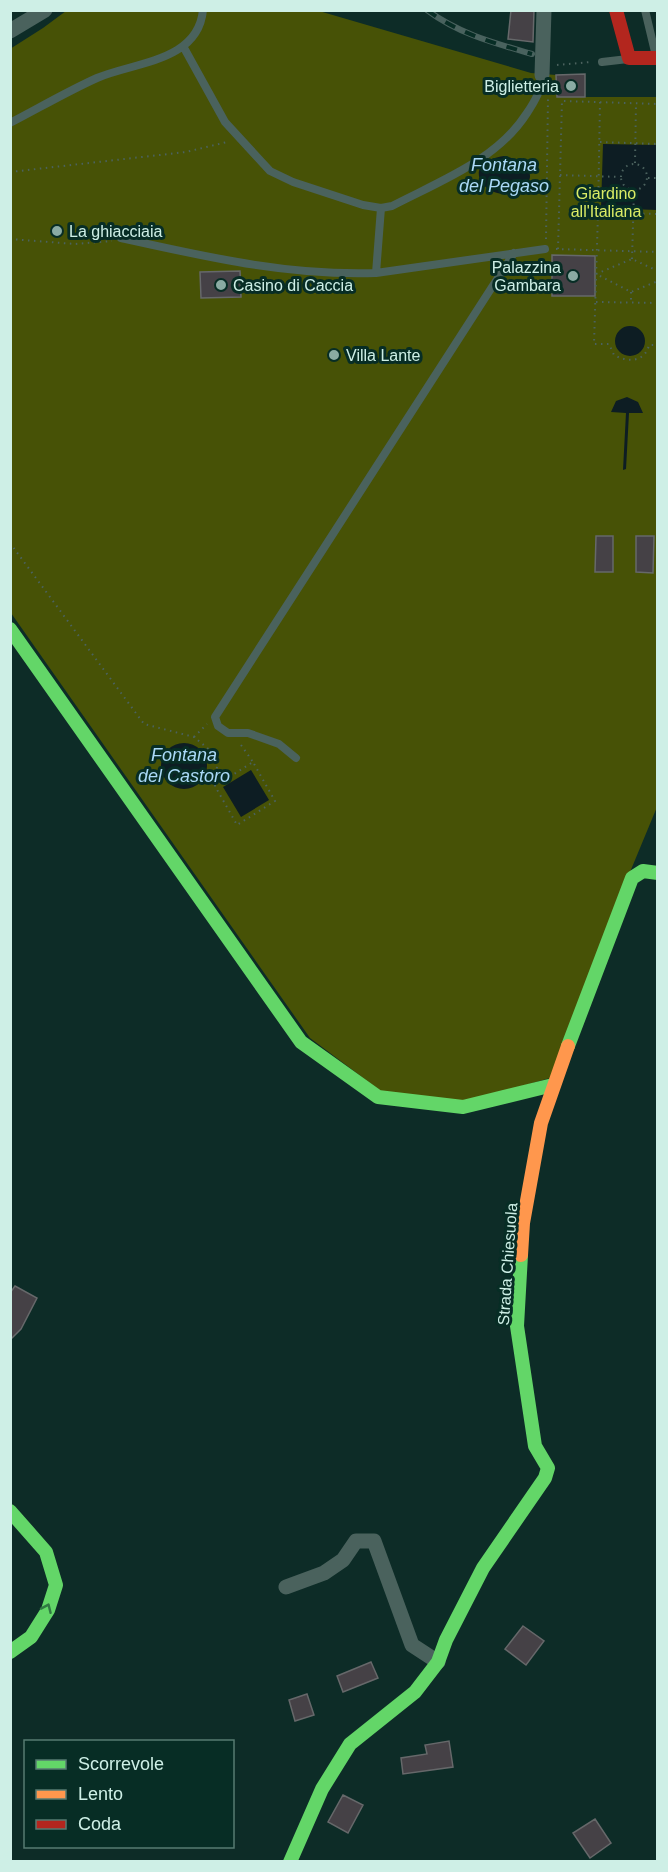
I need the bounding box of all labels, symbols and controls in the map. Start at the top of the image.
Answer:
place label: Biglietteria [484,78,559,95]
marker: Biglietteria [564,79,578,93]
water label: Fontana del Pegaso [459,155,549,196]
park label: Giardino all'Italiana [571,185,641,220]
place label: La ghiacciaia [69,223,163,240]
marker: La ghiacciaia [50,224,64,238]
place label: Palazzina Gambara [492,259,561,294]
marker: Palazzina Gambara [566,269,580,283]
place label: Casino di Caccia [233,277,353,294]
marker: Casino di Caccia [214,278,228,292]
place label: Villa Lante [346,347,421,364]
marker: Villa Lante [327,348,341,362]
water label: Fontana del Castoro [138,745,230,786]
street label: Strada Chiesuola [495,1202,520,1326]
one-way arrow [40,1604,52,1615]
legend [24,1740,234,1848]
text: Scorrevole [78,1754,164,1774]
text: Lento [78,1784,123,1804]
text: Coda [78,1814,122,1834]

